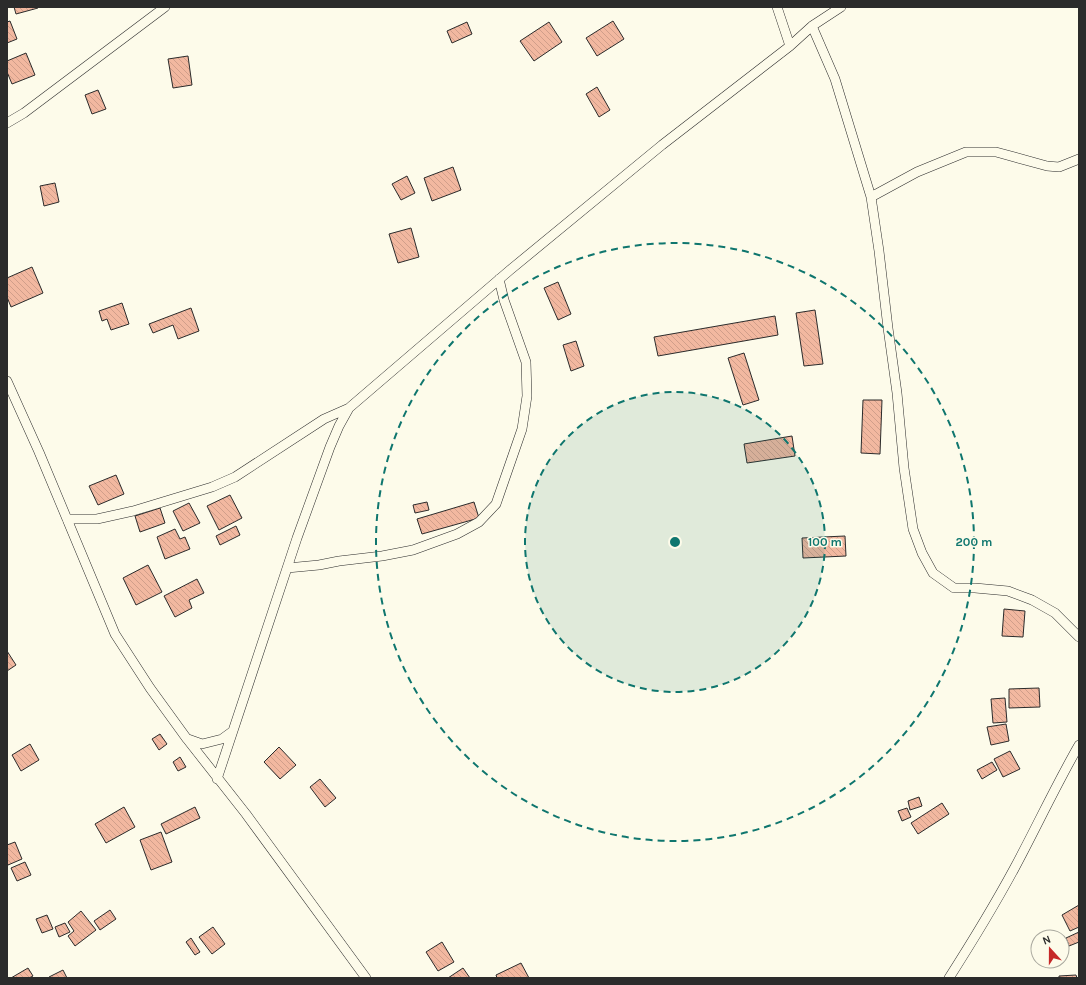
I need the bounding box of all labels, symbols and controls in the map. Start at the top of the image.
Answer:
centre of rings [668,535,682,549]
text: 100 m [808,535,842,549]
text: 200 m [956,535,992,549]
north arrow [1030,929,1070,969]
text: N [1041,933,1053,948]

